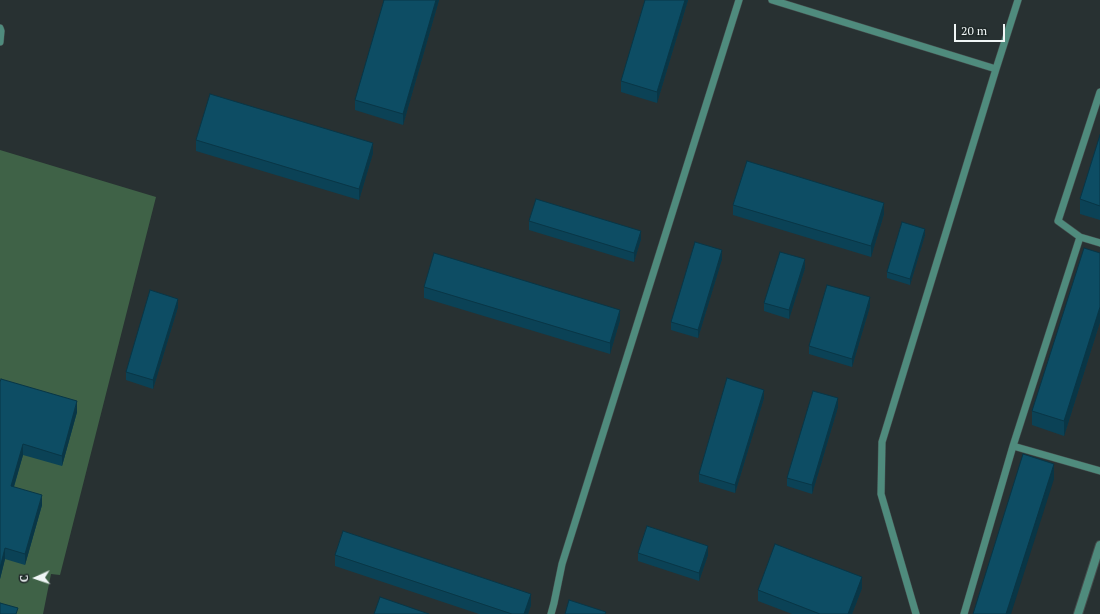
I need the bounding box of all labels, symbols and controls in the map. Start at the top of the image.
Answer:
scale bar [956,16,1007,42]
text: 20 m [961,23,987,38]
north arrow [16,558,56,598]
text: С [17,575,31,583]

